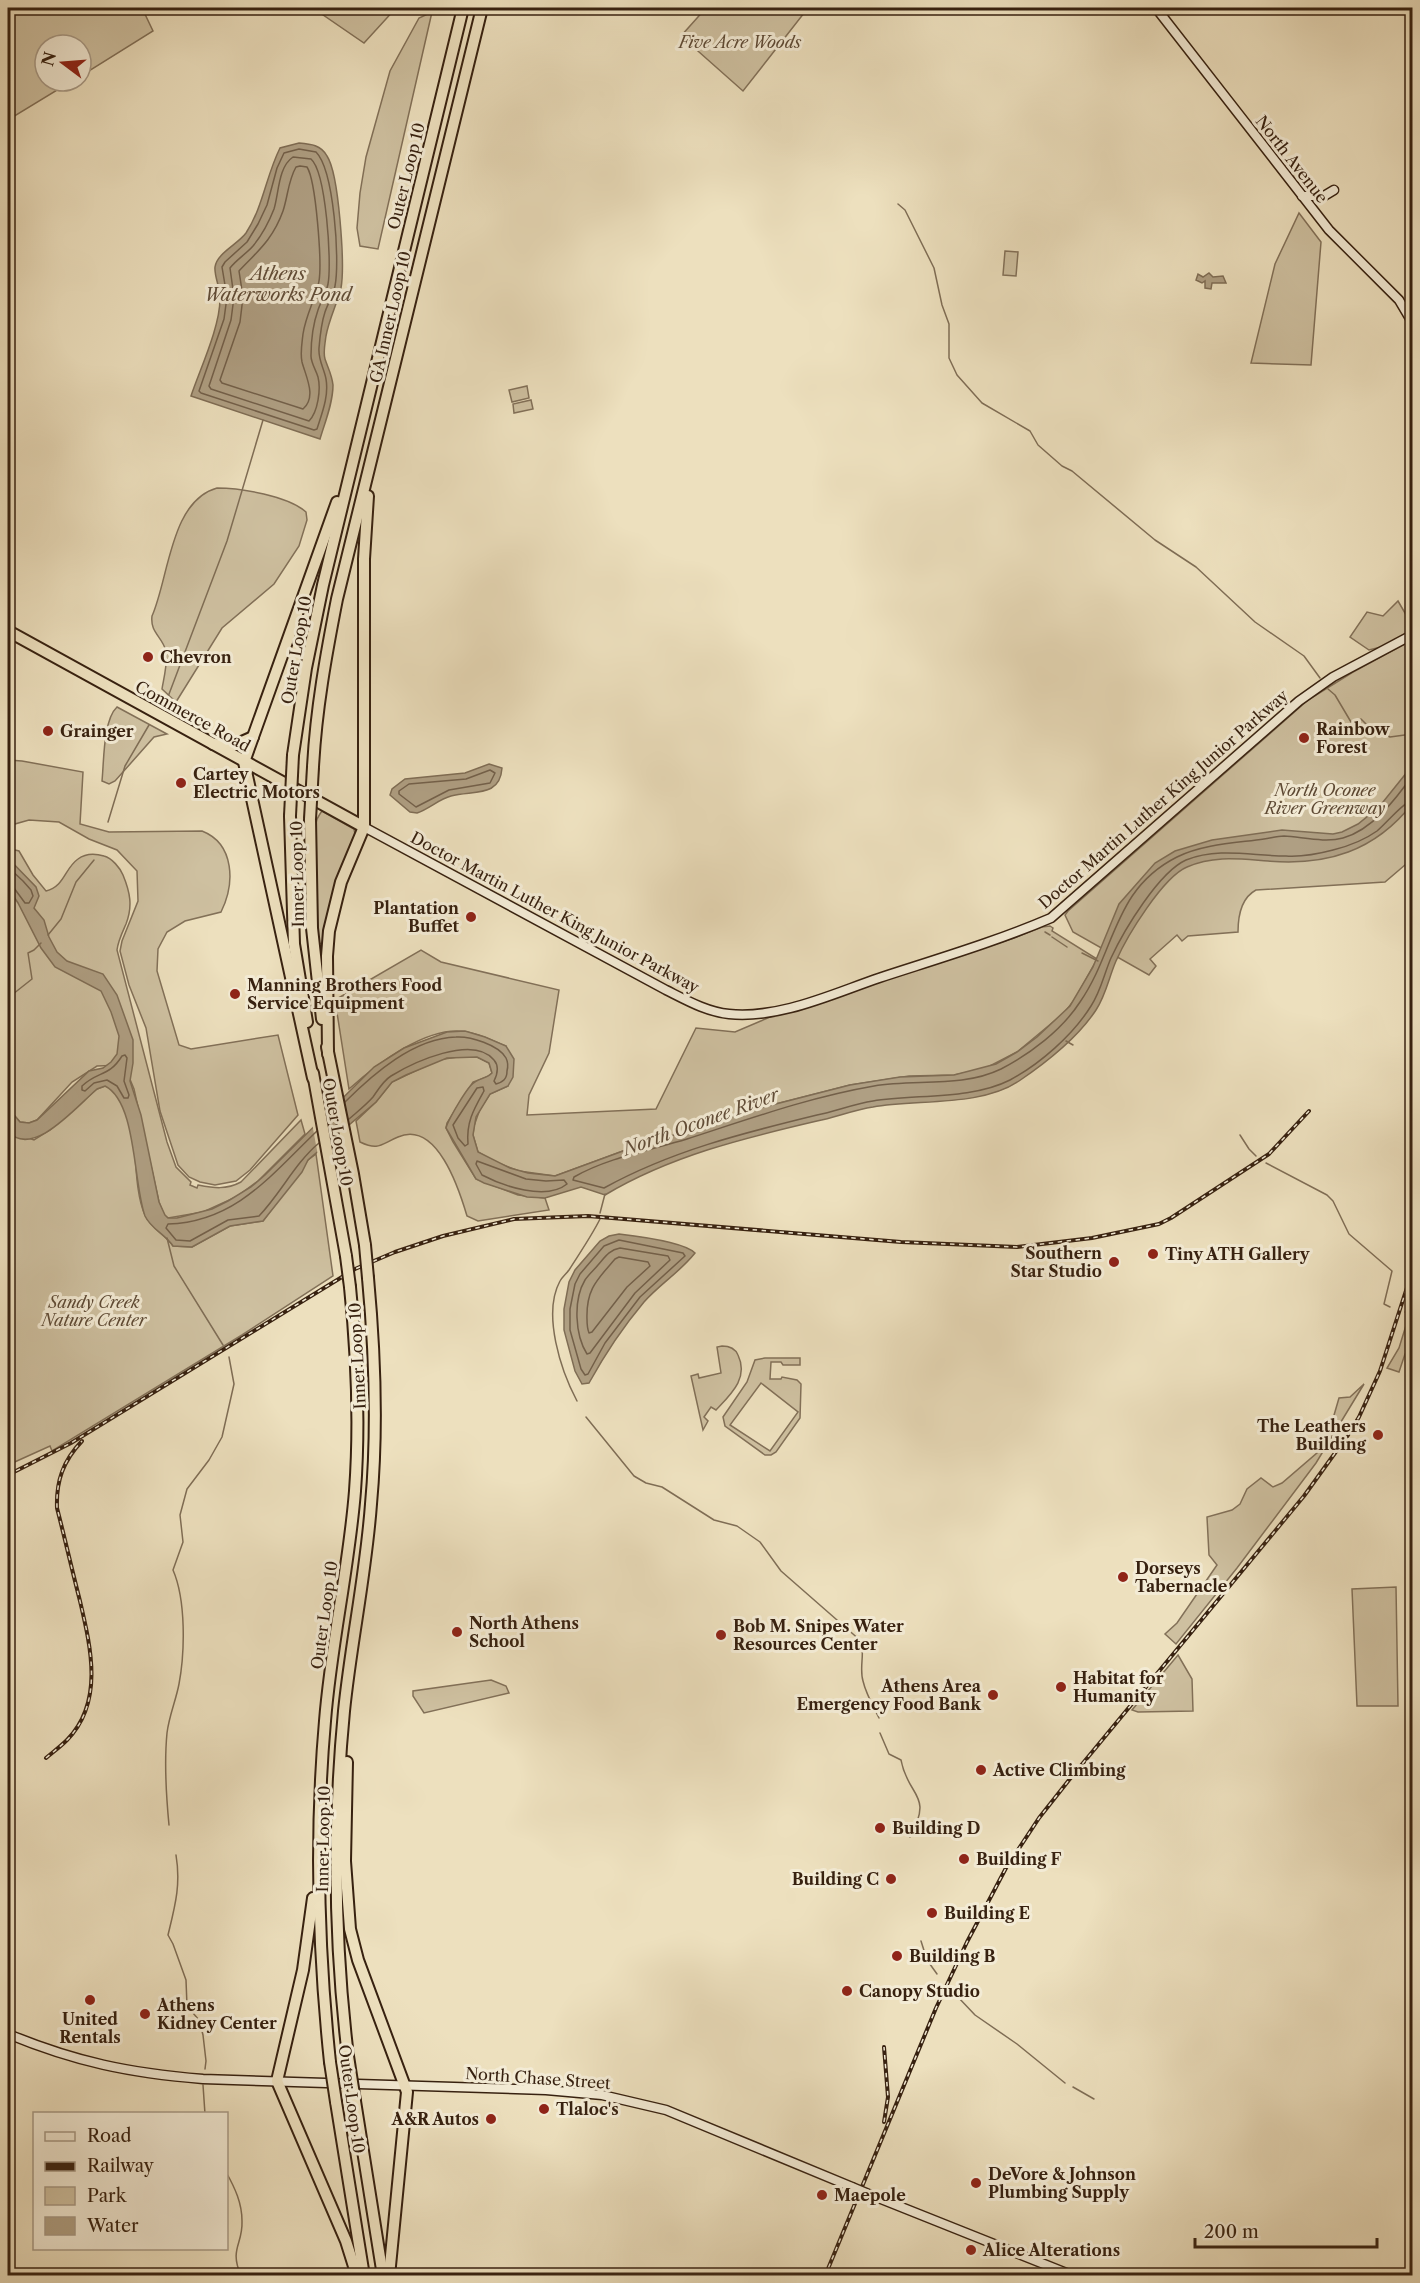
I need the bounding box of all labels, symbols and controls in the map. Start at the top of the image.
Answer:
park label: Five Acre Woods [677,32,801,52]
north arrow [33,33,93,93]
text: N [37,49,60,68]
street label: North Avenue [1252,111,1332,207]
street label: Outer Loop 10 [383,120,429,232]
street label: GA Inner Loop 10 [365,249,415,385]
water label: Athens Waterworks Pond [204,263,354,306]
street label: Outer Loop 10 [277,594,315,706]
place label: Chevron [160,647,232,667]
marker: Chevron [141,650,155,664]
street label: Commerce Road [132,676,254,756]
street label: Doctor Martin Luther King Junior Parkway [1034,684,1293,913]
place label: Rainbow Forest [1316,719,1390,757]
place label: Grainger [60,721,134,741]
marker: Grainger [41,724,55,738]
marker: Rainbow Forest [1297,731,1311,745]
place label: Cartey Electric Motors [193,764,320,802]
marker: Cartey Electric Motors [174,776,188,790]
park label: North Oconee River Greenway [1263,780,1385,818]
street label: Inner Loop 10 [286,820,308,928]
street label: Doctor Martin Luther King Junior Parkway [407,827,704,997]
place label: Plantation Buffet [373,898,460,936]
marker: Plantation Buffet [464,910,478,924]
place label: Manning Brothers Food Service Equipment [247,975,442,1013]
marker: Manning Brothers Food Service Equipment [228,987,242,1001]
street label: Outer Loop 10 [319,1076,357,1188]
water label: North Oconee River [618,1083,784,1161]
place label: Southern Star Studio [1011,1243,1102,1281]
place label: Tiny ATH Gallery [1165,1244,1311,1264]
marker: Tiny ATH Gallery [1146,1247,1160,1261]
marker: Southern Star Studio [1107,1255,1121,1269]
park label: Sandy Creek Nature Center [40,1292,148,1330]
street label: Inner Loop 10 [344,1302,370,1410]
place label: The Leathers Building [1257,1416,1367,1454]
marker: The Leathers Building [1371,1428,1385,1442]
place label: Dorseys Tabernacle [1135,1558,1228,1596]
street label: Outer Loop 10 [306,1559,342,1671]
marker: Dorseys Tabernacle [1116,1570,1130,1584]
place label: North Athens School [469,1613,579,1651]
place label: Bob M. Snipes Water Resources Center [733,1616,904,1654]
marker: North Athens School [450,1625,464,1639]
marker: Bob M. Snipes Water Resources Center [714,1628,728,1642]
place label: Habitat for Humanity [1073,1668,1164,1706]
place label: Athens Area Emergency Food Bank [796,1676,982,1714]
marker: Habitat for Humanity [1054,1680,1068,1694]
marker: Athens Area Emergency Food Bank [986,1688,1000,1702]
place label: Active Climbing [992,1760,1126,1780]
marker: Active Climbing [974,1763,988,1777]
street label: Inner Loop 10 [312,1785,334,1893]
place label: Building D [892,1818,980,1838]
marker: Building D [873,1821,887,1835]
place label: Building F [976,1849,1061,1869]
marker: Building F [957,1852,971,1866]
place label: Building C [792,1869,879,1889]
marker: Building C [884,1872,898,1886]
place label: Building E [944,1903,1030,1923]
marker: Building E [925,1906,939,1920]
place label: Building B [909,1946,995,1966]
marker: Building B [890,1949,904,1963]
place label: Canopy Studio [859,1981,980,2001]
marker: Canopy Studio [840,1984,854,1998]
marker: United Rentals [83,1993,97,2007]
place label: Athens Kidney Center [156,1995,277,2033]
marker: Athens Kidney Center [138,2007,152,2021]
place label: United Rentals [59,2009,121,2047]
street label: Outer Loop 10 [334,2043,370,2155]
street label: North Chase Street [465,2063,612,2093]
place label: Tlaloc's [556,2099,619,2119]
marker: Tlaloc's [537,2102,551,2116]
place label: A&R Autos [391,2109,479,2129]
legend [33,2112,228,2250]
marker: A&R Autos [484,2112,498,2126]
text: Road [87,2125,132,2147]
text: Railway [87,2155,155,2177]
place label: DeVore & Johnson Plumbing Supply [988,2164,1136,2202]
marker: DeVore & Johnson Plumbing Supply [969,2176,983,2190]
text: Park [87,2185,128,2207]
place label: Maepole [834,2185,906,2205]
marker: Maepole [815,2188,829,2202]
scale bar [1195,2211,1376,2249]
text: Water [86,2215,139,2237]
text: 200 m [1204,2221,1259,2243]
place label: Alice Alterations [982,2240,1120,2260]
marker: Alice Alterations [964,2243,978,2257]

